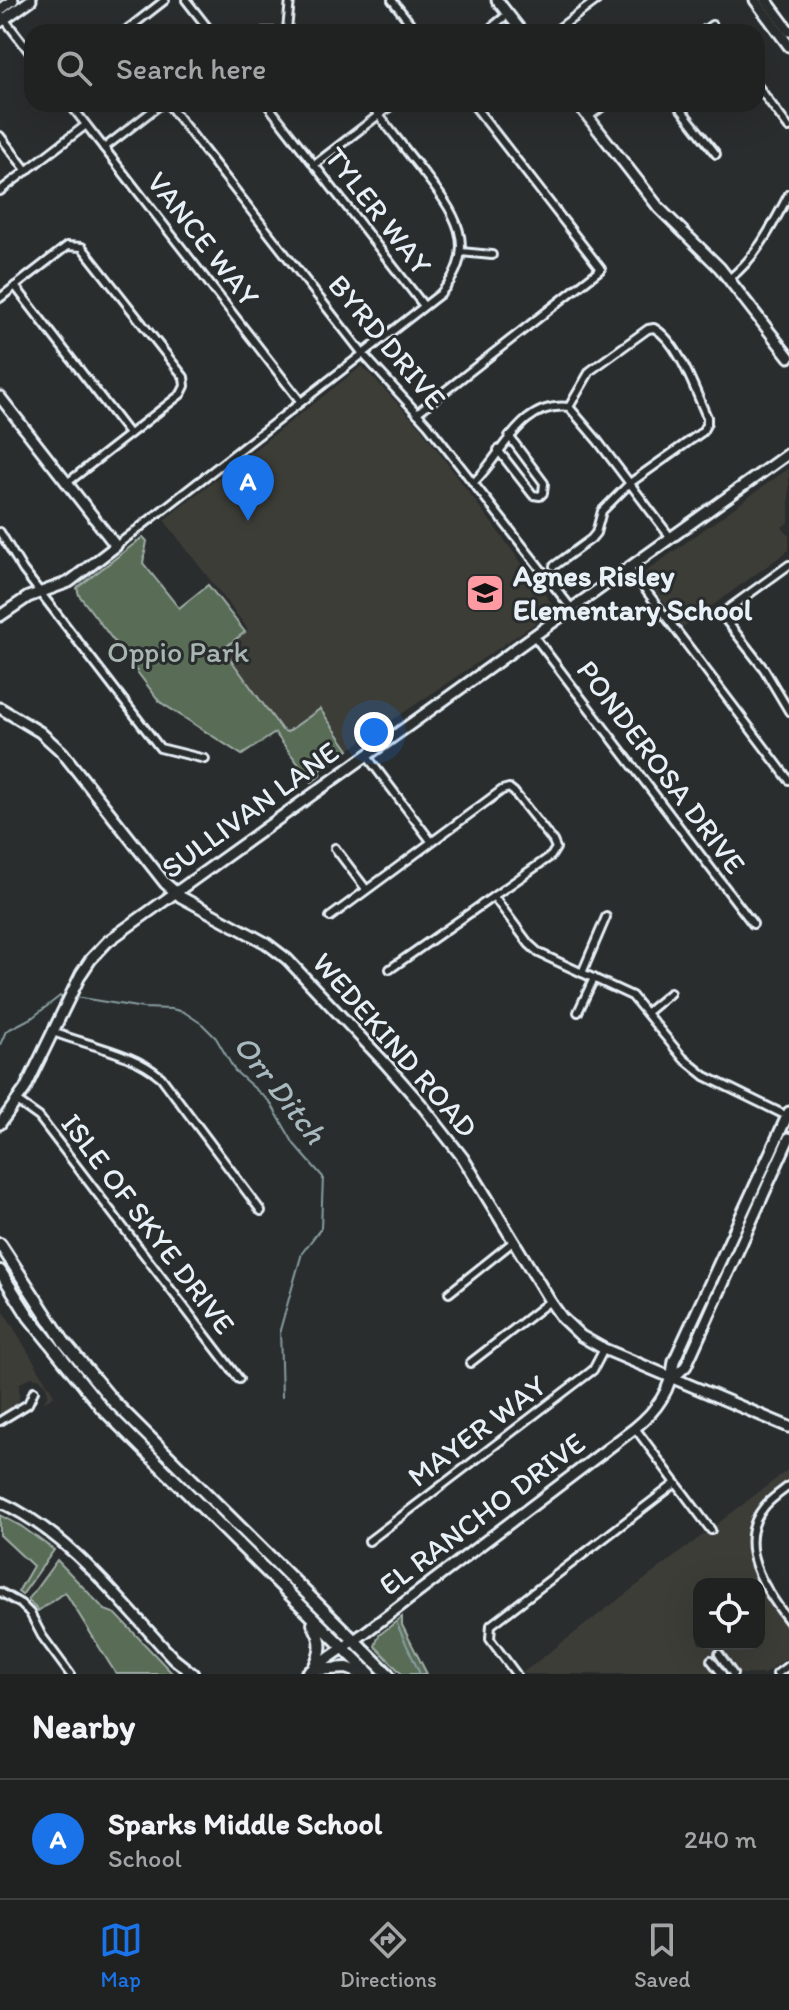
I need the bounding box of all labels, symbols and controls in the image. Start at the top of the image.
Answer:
search box [24,24,765,112]
icon: search [52,46,96,90]
text: Search here [116,50,266,87]
street label: TYLER WAY [317,139,440,282]
street label: VANCE WAY [139,164,268,314]
street label: BYRD DRIVE [320,267,454,417]
pin: A [222,455,274,521]
place label: Agnes Risley Elementary School [512,557,753,628]
school or university icon: Agnes Risley Elementary School [464,572,506,614]
park label: Oppio Park [107,633,250,670]
street label: PONDEROSA DRIVE [569,652,754,881]
your location [354,712,394,752]
street label: SULLIVAN LANE [154,733,346,886]
street label: WEDEKIND ROAD [305,944,486,1145]
water label: Orr Ditch [226,1027,335,1152]
street label: ISLE OF SKYE DRIVE [53,1106,244,1341]
street label: MAYER WAY [400,1367,553,1495]
street label: EL RANCHO DRIVE [371,1424,592,1603]
map controls [693,1578,765,1650]
button: locate [693,1578,765,1650]
text: Nearby [32,1706,135,1747]
text: Sparks Middle School [108,1805,382,1842]
text: A [50,1823,66,1855]
text: 240 m [684,1823,757,1855]
text: School [108,1842,182,1874]
tab: Map [99,1918,143,1993]
tab: Directions [340,1918,437,1993]
tab: Saved [634,1918,690,1993]

